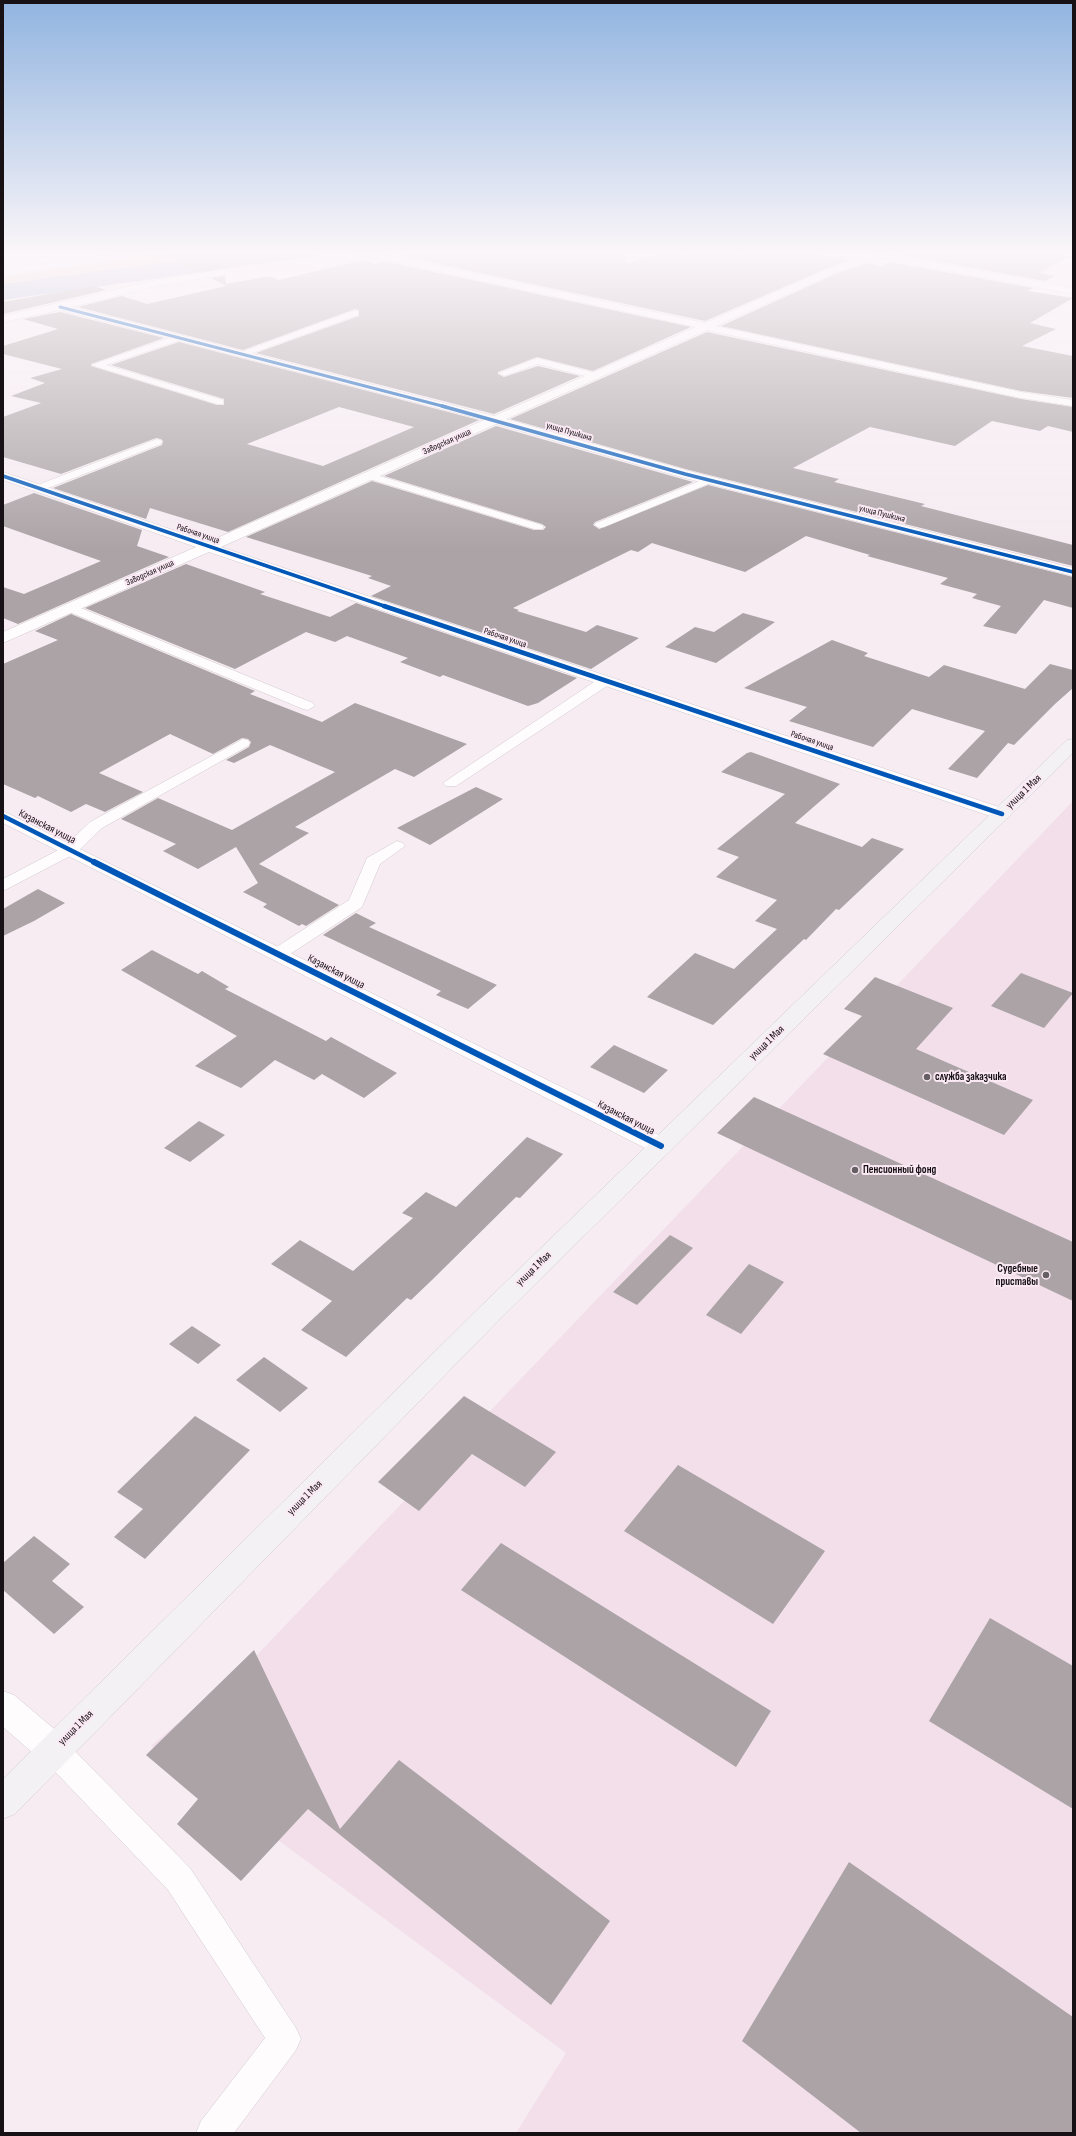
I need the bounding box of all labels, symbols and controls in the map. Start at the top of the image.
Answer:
street label: улица Пушкина [545,420,593,444]
street label: Заводская улица [421,427,473,457]
street label: улица Пушкина [858,503,906,525]
street label: Рабочая улица [175,522,221,546]
street label: Заводская улица [124,558,176,588]
street label: Рабочая улица [482,626,528,650]
street label: Рабочая улица [789,729,835,753]
street label: улица 1 Мая [1004,772,1044,812]
street label: Казанская улица [16,807,78,847]
street label: Казанская улица [305,952,367,992]
street label: улица 1 Мая [747,1023,787,1063]
place label: служба заказчика [935,1070,1007,1084]
marker: служба заказчика [922,1072,932,1082]
street label: Казанская улица [595,1098,657,1138]
place label: Пенсионный фонд [863,1163,936,1177]
marker: Пенсионный фонд [850,1165,860,1175]
street label: улица 1 Мая [514,1249,554,1289]
place label: Судебные приставы [996,1262,1038,1288]
marker: Судебные приставы [1041,1270,1051,1280]
street label: улица 1 Мая [285,1478,325,1518]
street label: улица 1 Мая [56,1708,96,1748]

